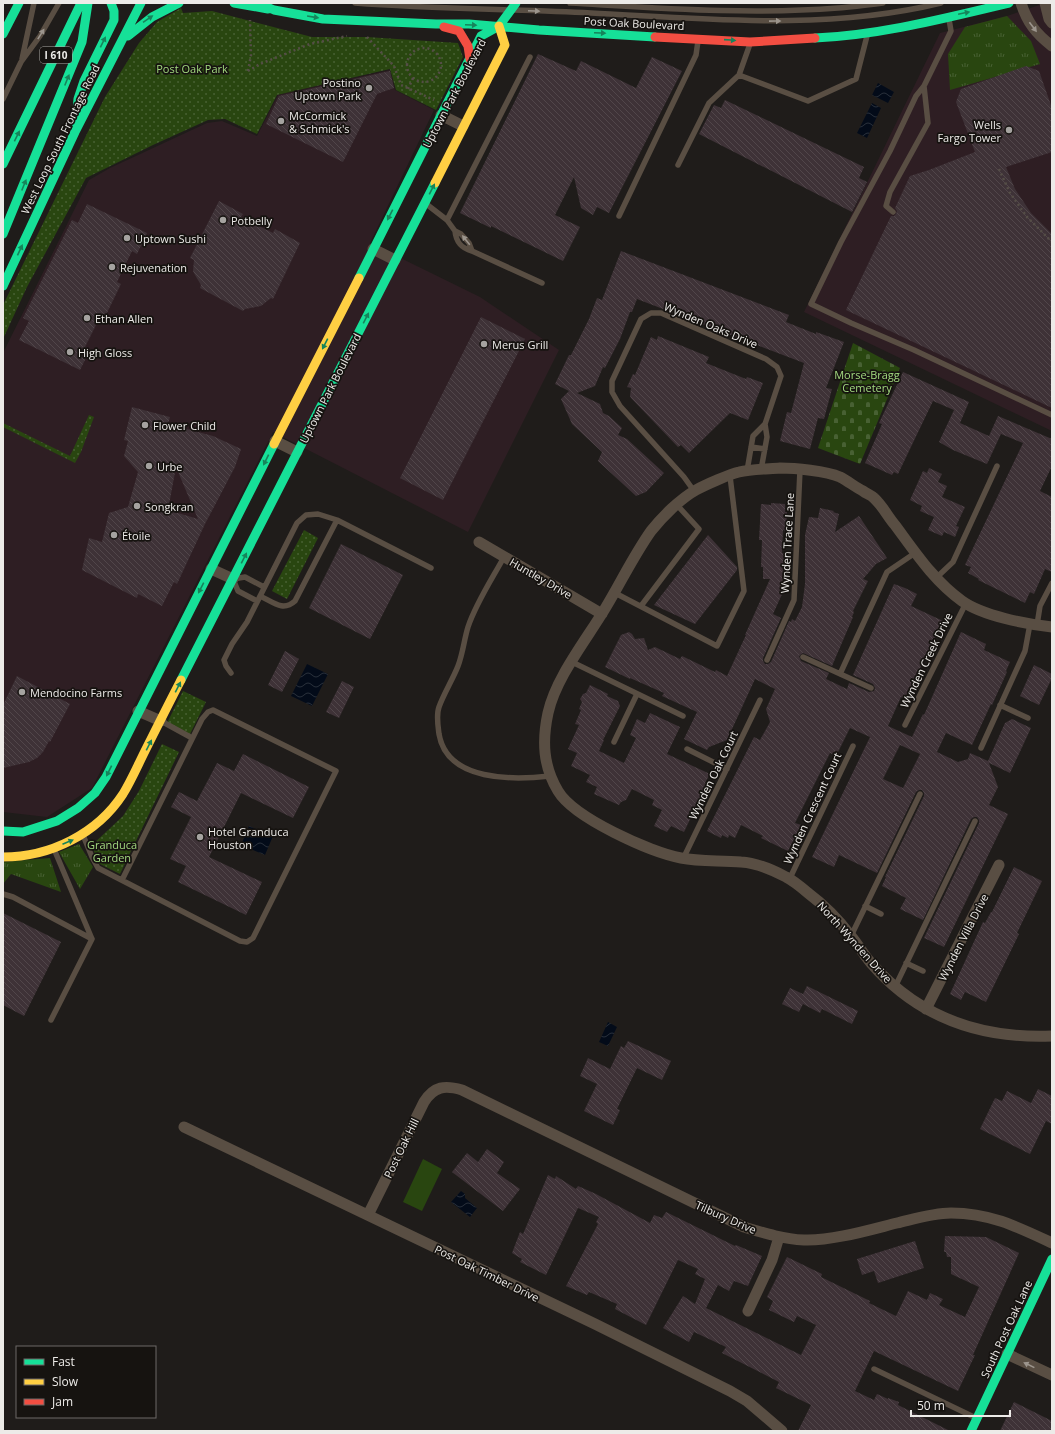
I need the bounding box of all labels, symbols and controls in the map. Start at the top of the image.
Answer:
one-way arrow [528,7,540,14]
one-way arrow [958,10,971,16]
street label: Post Oak Boulevard [583,13,685,33]
one-way arrow [307,14,319,20]
one-way arrow [143,15,153,23]
one-way arrow [769,18,782,24]
one-way arrow [465,21,477,28]
one-way arrow [1028,22,1037,33]
one-way arrow [37,28,45,39]
one-way arrow [594,30,606,37]
street label: Uptown Park Boulevard [419,36,489,150]
one-way arrow [100,37,106,48]
one-way arrow [724,37,736,44]
road number: I 610 [40,47,72,63]
park label: Post Oak Park [156,61,228,76]
street label: West Loop South Frontage Road [17,62,103,216]
one-way arrow [64,74,70,86]
place label: Postino Uptown Park [295,75,361,103]
marker: Postino Uptown Park [364,83,374,93]
place label: McCormick & Schmick's [289,108,350,136]
marker: McCormick & Schmick's [276,116,286,126]
place label: Wells Fargo Tower [937,117,1001,145]
marker: Wells Fargo Tower [1004,125,1014,135]
one-way arrow [14,130,20,142]
one-way arrow [21,179,27,191]
one-way arrow [428,184,435,195]
one-way arrow [387,210,393,221]
place label: Potbelly [231,213,273,228]
marker: Potbelly [218,215,228,225]
place label: Uptown Sushi [135,231,206,246]
marker: Uptown Sushi [122,233,132,243]
one-way arrow [461,234,470,245]
one-way arrow [17,245,23,256]
place label: Rejuvenation [120,260,187,275]
marker: Rejuvenation [107,262,117,272]
street label: Wynden Oaks Drive [662,298,760,352]
place label: Ethan Allen [95,311,153,326]
one-way arrow [363,312,369,323]
marker: Ethan Allen [82,313,92,323]
street label: Uptown Park Boulevard [296,330,364,446]
place label: Merus Grill [492,337,548,352]
one-way arrow [322,338,328,349]
marker: Merus Grill [479,339,489,349]
place label: High Gloss [78,345,132,360]
marker: High Gloss [65,347,75,357]
park label: Morse-Bragg Cemetery [834,367,900,395]
place label: Flower Child [153,418,216,433]
marker: Flower Child [140,420,150,430]
one-way arrow [263,454,269,465]
place label: Urbe [157,459,182,474]
marker: Urbe [144,461,154,471]
street label: Wynden Trace Lane [777,492,797,594]
place label: Songkran [145,499,194,514]
marker: Songkran [132,501,142,511]
place label: Étoile [122,528,150,543]
marker: Étoile [109,530,119,540]
one-way arrow [240,552,247,564]
street label: Huntley Drive [507,554,575,602]
one-way arrow [198,583,205,594]
street label: Wynden Creek Drive [896,610,956,710]
one-way arrow [175,681,181,692]
place label: Mendocino Farms [30,685,122,700]
marker: Mendocino Farms [17,687,27,697]
street label: Wynden Oak Court [685,728,741,822]
one-way arrow [145,739,152,751]
street label: Wynden Crescent Court [780,750,844,866]
one-way arrow [105,765,112,777]
place label: Hotel Granduca Houston [208,824,289,852]
marker: Hotel Granduca Houston [195,832,205,842]
park label: Granduca Garden [87,837,137,865]
one-way arrow [62,839,73,845]
street label: Wynden Villa Drive [935,891,991,983]
street label: North Wynden Drive [814,898,896,986]
street label: Post Oak Hill [380,1115,422,1181]
street label: Tilbury Drive [693,1197,759,1237]
street label: Post Oak Timber Drive [432,1241,542,1305]
street label: South Post Oak Lane [977,1278,1035,1380]
legend [16,1346,156,1418]
text: Fast [52,1353,75,1370]
one-way arrow [1024,1362,1035,1368]
text: Slow [52,1373,79,1390]
scale bar [911,1392,1010,1418]
text: Jam [51,1393,73,1410]
text: 50 m [917,1397,945,1414]

